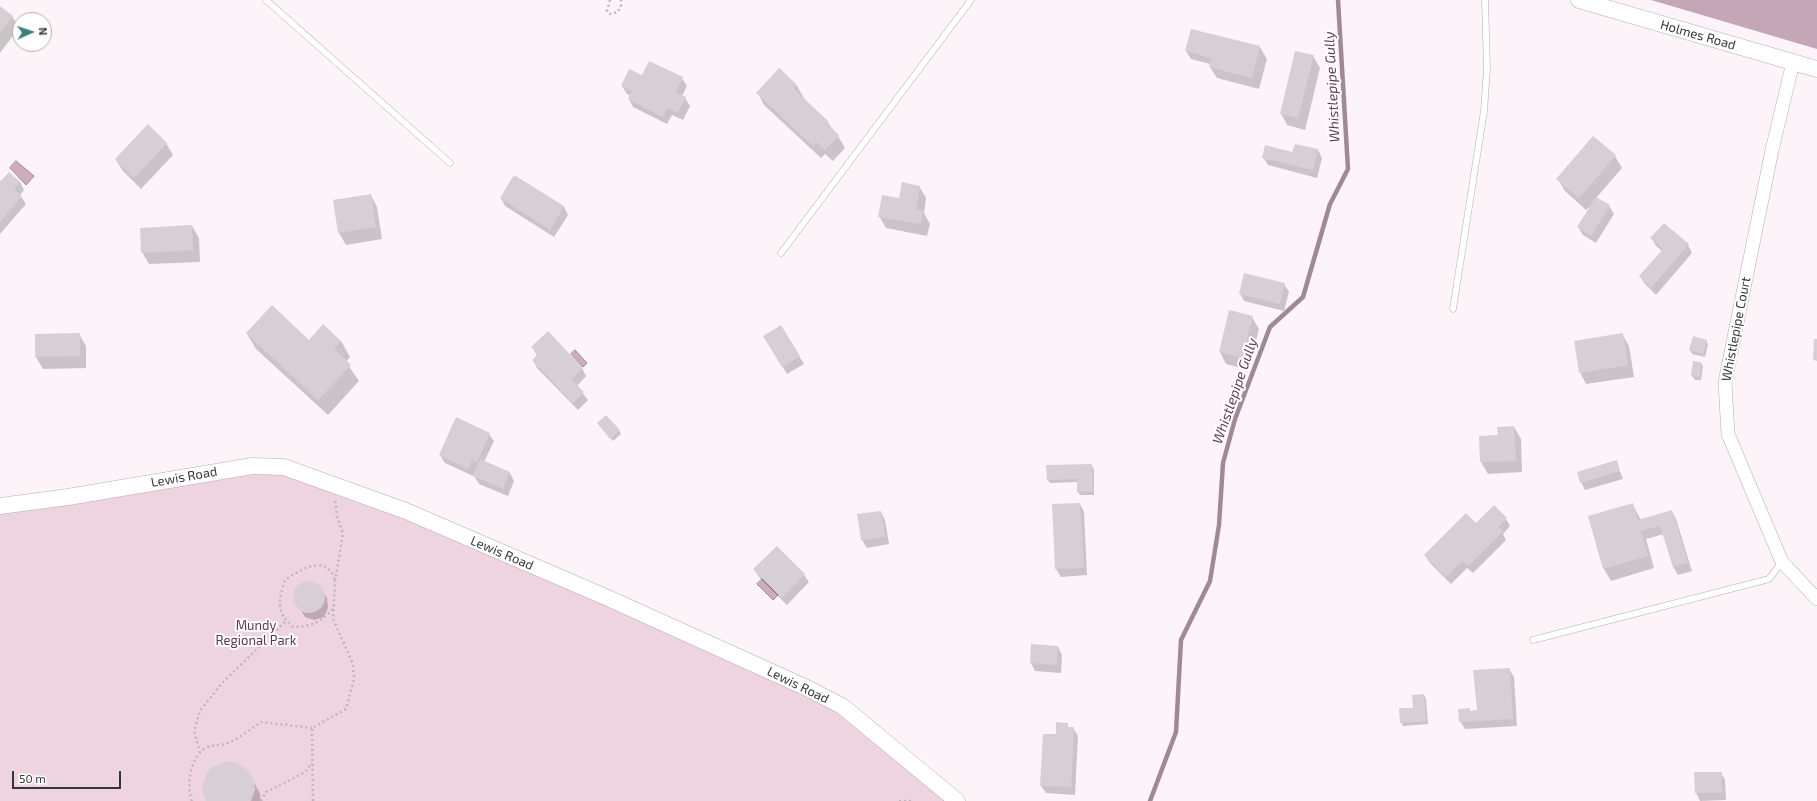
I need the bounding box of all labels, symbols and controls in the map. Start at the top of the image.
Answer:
north arrow [12,12,52,52]
street label: Holmes Road [1658,17,1738,53]
text: N [37,27,50,36]
water label: Whistlepipe Gully [1321,31,1343,143]
street label: Whistlepipe Court [1718,275,1754,383]
water label: Whistlepipe Gully [1209,336,1261,446]
street label: Lewis Road [150,463,218,491]
street label: Lewis Road [468,533,536,573]
park label: Mundy Regional Park [216,618,296,649]
street label: Lewis Road [764,663,832,707]
scale bar [14,763,123,789]
text: 50 m [19,771,46,785]

